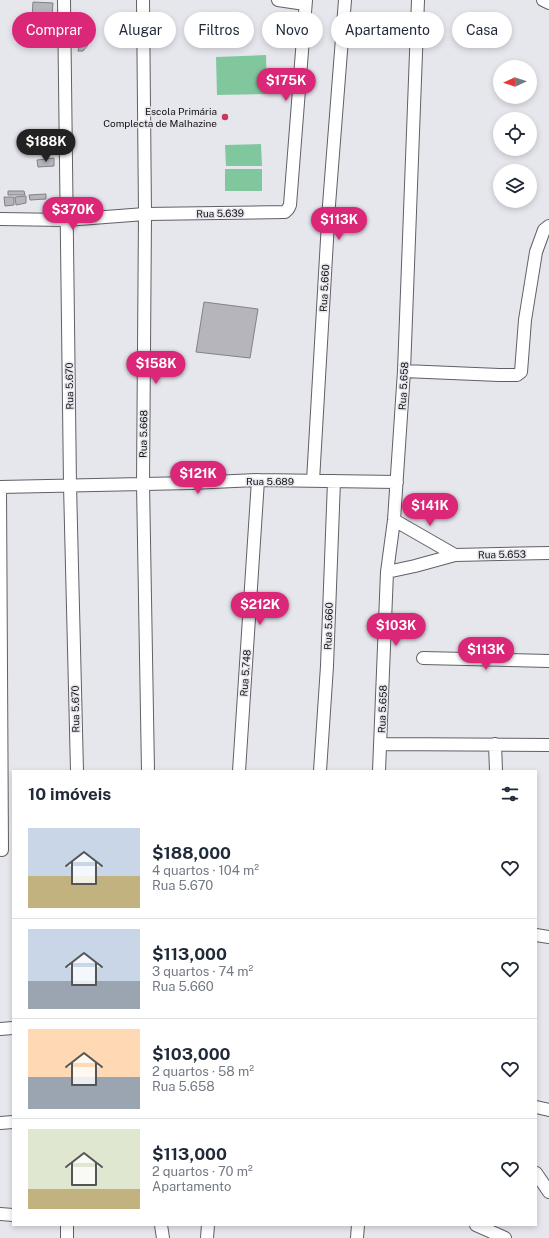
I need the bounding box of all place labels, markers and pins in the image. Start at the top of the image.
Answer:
pin: $175K [258,68,314,102]
place label: Escola Primária Complecta de Malhazine [103,105,217,129]
marker: Escola Primária Complecta de Malhazine [220,112,230,122]
pin: $188K [18,129,74,163]
pin: $370K [45,197,101,231]
pin: $113K [311,207,367,241]
pin: $158K [128,351,184,385]
pin: $121K [170,461,226,495]
pin: $141K [402,493,458,527]
pin: $212K [232,592,288,626]
pin: $103K [368,613,424,647]
pin: $113K [458,637,514,671]

